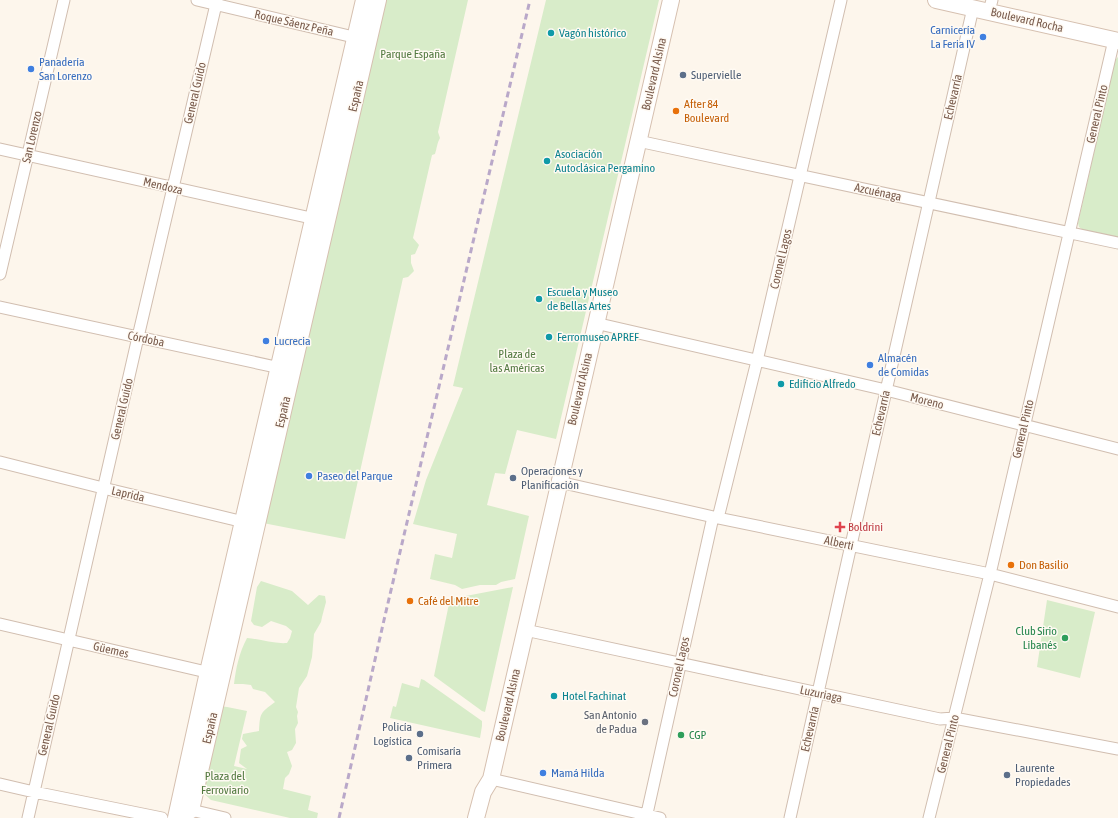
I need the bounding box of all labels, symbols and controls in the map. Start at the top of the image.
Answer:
street label: Boulevard Rocha [989,5,1065,35]
street label: Roque Sáenz Peña [253,7,335,39]
place label: Carnicería La Feria IV [930,23,975,51]
place label: Vagón histórico [559,26,627,40]
marker: Vagón histórico [546,28,556,38]
marker: Carnicería La Feria IV [978,32,988,42]
street label: Boulevard Alsina [639,36,669,112]
park label: Parque España [380,47,446,61]
place label: Panadería San Lorenzo [39,55,92,83]
street label: General Guido [181,60,209,125]
marker: Panadería San Lorenzo [26,64,36,74]
place label: Supervielle [691,68,741,82]
marker: Supervielle [678,70,688,80]
street label: Echevarría [941,73,965,121]
street label: España [346,79,366,113]
street label: General Pinto [1083,83,1111,145]
place label: After 84 Boulevard [684,97,729,125]
marker: After 84 Boulevard [671,106,681,116]
street label: San Lorenzo [19,109,45,164]
place label: Asociación Autoclásica Pergamino [555,147,656,175]
marker: Asociación Autoclásica Pergamino [542,156,552,166]
street label: Mendoza [142,175,184,197]
street label: Azcuénaga [853,180,903,204]
street label: Coronel Lagos [767,228,795,290]
place label: Escuela y Museo de Bellas Artes [547,285,618,313]
marker: Escuela y Museo de Bellas Artes [534,294,544,304]
street label: Córdoba [126,328,166,350]
place label: Ferromuseo APREF [557,330,639,344]
marker: Ferromuseo APREF [544,332,554,342]
place label: Lucrecia [274,334,311,348]
marker: Lucrecia [261,336,271,346]
park label: Plaza de las Américas [489,347,545,375]
street label: Boulevard Alsina [565,351,595,427]
place label: Almacén de Comidas [878,351,929,379]
marker: Almacén de Comidas [865,360,875,370]
street label: General Guido [108,376,136,441]
place label: Edificio Alfredo [789,377,856,391]
marker: Edificio Alfredo [776,379,786,389]
street label: Echevarría [869,389,893,437]
street label: Moreno [909,390,946,412]
street label: España [273,395,293,429]
street label: General Pinto [1009,398,1037,460]
place label: Operaciones y Planificación [521,464,583,492]
place label: Paseo del Parque [317,469,393,483]
marker: Paseo del Parque [304,471,314,481]
marker: Operaciones y Planificación [508,473,518,483]
street label: Laprida [110,483,146,505]
place label: Boldrini [848,520,883,534]
marker: Boldrini [835,522,845,532]
street label: Alberti [823,533,855,553]
place label: Don Basilio [1019,558,1069,572]
marker: Don Basilio [1006,560,1016,570]
place label: Café del Mitre [418,594,479,608]
marker: Café del Mitre [405,596,415,606]
place label: Club Sirio Libanés [1016,624,1057,652]
marker: Club Sirio Libanés [1060,633,1070,643]
street label: Coronel Lagos [666,636,692,698]
street label: Güemes [92,639,130,661]
street label: Boulevard Alsina [493,667,523,743]
street label: Luzuriaga [799,683,843,705]
place label: Hotel Fachinat [562,689,627,703]
marker: Hotel Fachinat [549,691,559,701]
street label: General Guido [35,692,63,757]
street label: Echevarría [798,705,822,753]
place label: San Antonio de Padua [584,708,637,736]
street label: España [200,711,220,745]
street label: General Pinto [934,713,962,775]
marker: San Antonio de Padua [640,717,650,727]
place label: Policía Logística [373,720,412,748]
place label: CGP [689,728,707,742]
marker: Policía Logística [415,729,425,739]
marker: CGP [676,730,686,740]
place label: Comisaría Primera [417,744,461,772]
marker: Comisaría Primera [404,753,414,763]
place label: Laurente Propiedades [1015,761,1071,789]
place label: Mamá Hilda [551,766,605,780]
marker: Mamá Hilda [538,768,548,778]
park label: Plaza del Ferroviario [201,769,249,797]
marker: Laurente Propiedades [1002,770,1012,780]

